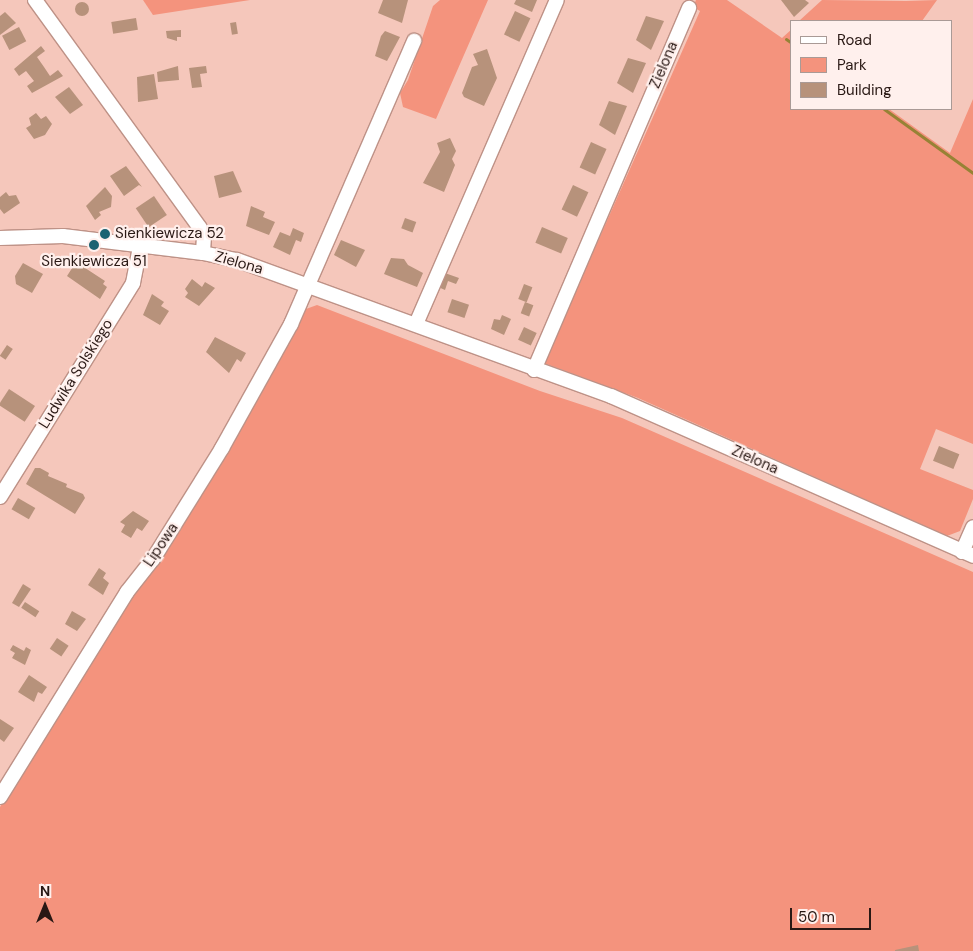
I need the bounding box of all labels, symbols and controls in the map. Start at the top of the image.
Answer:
legend [790,20,953,110]
text: Road [837,30,872,50]
street label: Zielona [646,39,682,91]
text: Park [837,55,867,75]
text: Building [837,80,892,100]
place label: Sienkiewicza 52 [115,225,224,243]
marker: Sienkiewicza 52 [99,228,111,240]
marker: Sienkiewicza 51 [88,239,100,251]
street label: Zielona [213,248,265,278]
place label: Sienkiewicza 51 [41,253,147,271]
street label: Ludwika Solskiego [35,316,117,432]
street label: Zielona [729,442,781,478]
street label: Lipowa [140,520,182,570]
north arrow [20,881,70,931]
text: N [40,882,50,900]
scale bar [793,898,874,930]
text: 50 m [798,907,835,927]

